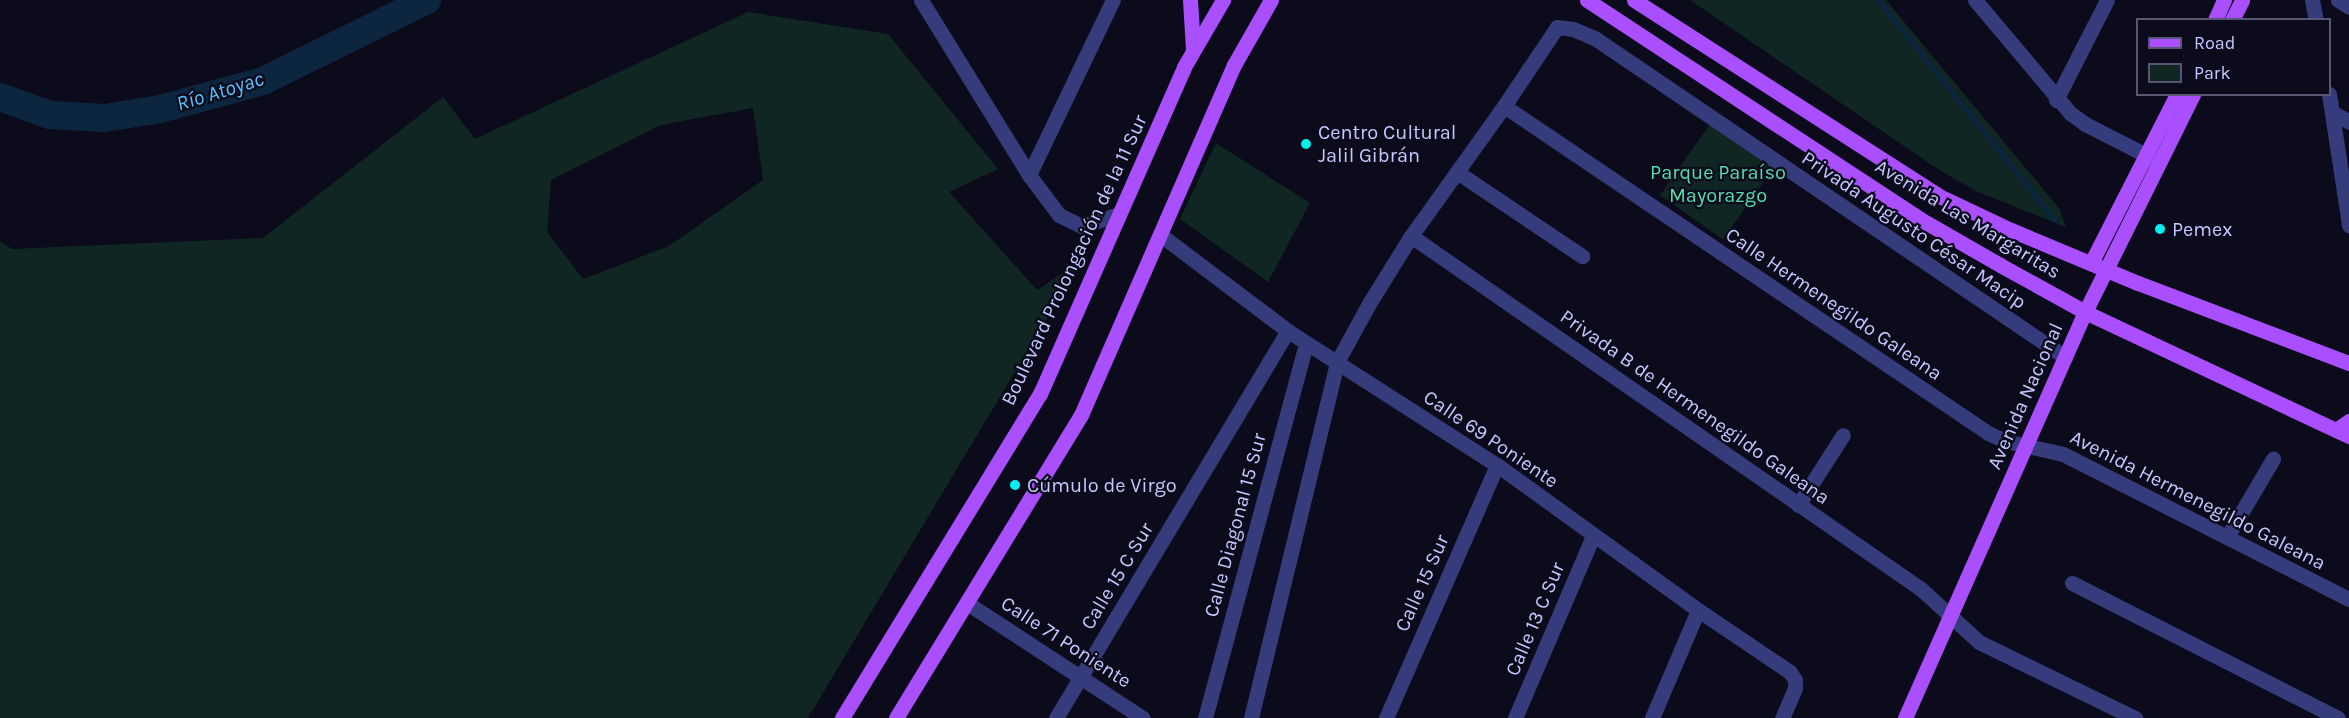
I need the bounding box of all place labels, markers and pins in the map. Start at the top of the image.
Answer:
place label: Centro Cultural Jalil Gibrán [1318,120,1456,167]
marker: Centro Cultural Jalil Gibrán [1299,137,1313,151]
place label: Pemex [2172,217,2233,241]
marker: Pemex [2153,222,2167,236]
place label: Cúmulo de Virgo [1027,473,1177,497]
marker: Cúmulo de Virgo [1008,478,1022,492]

